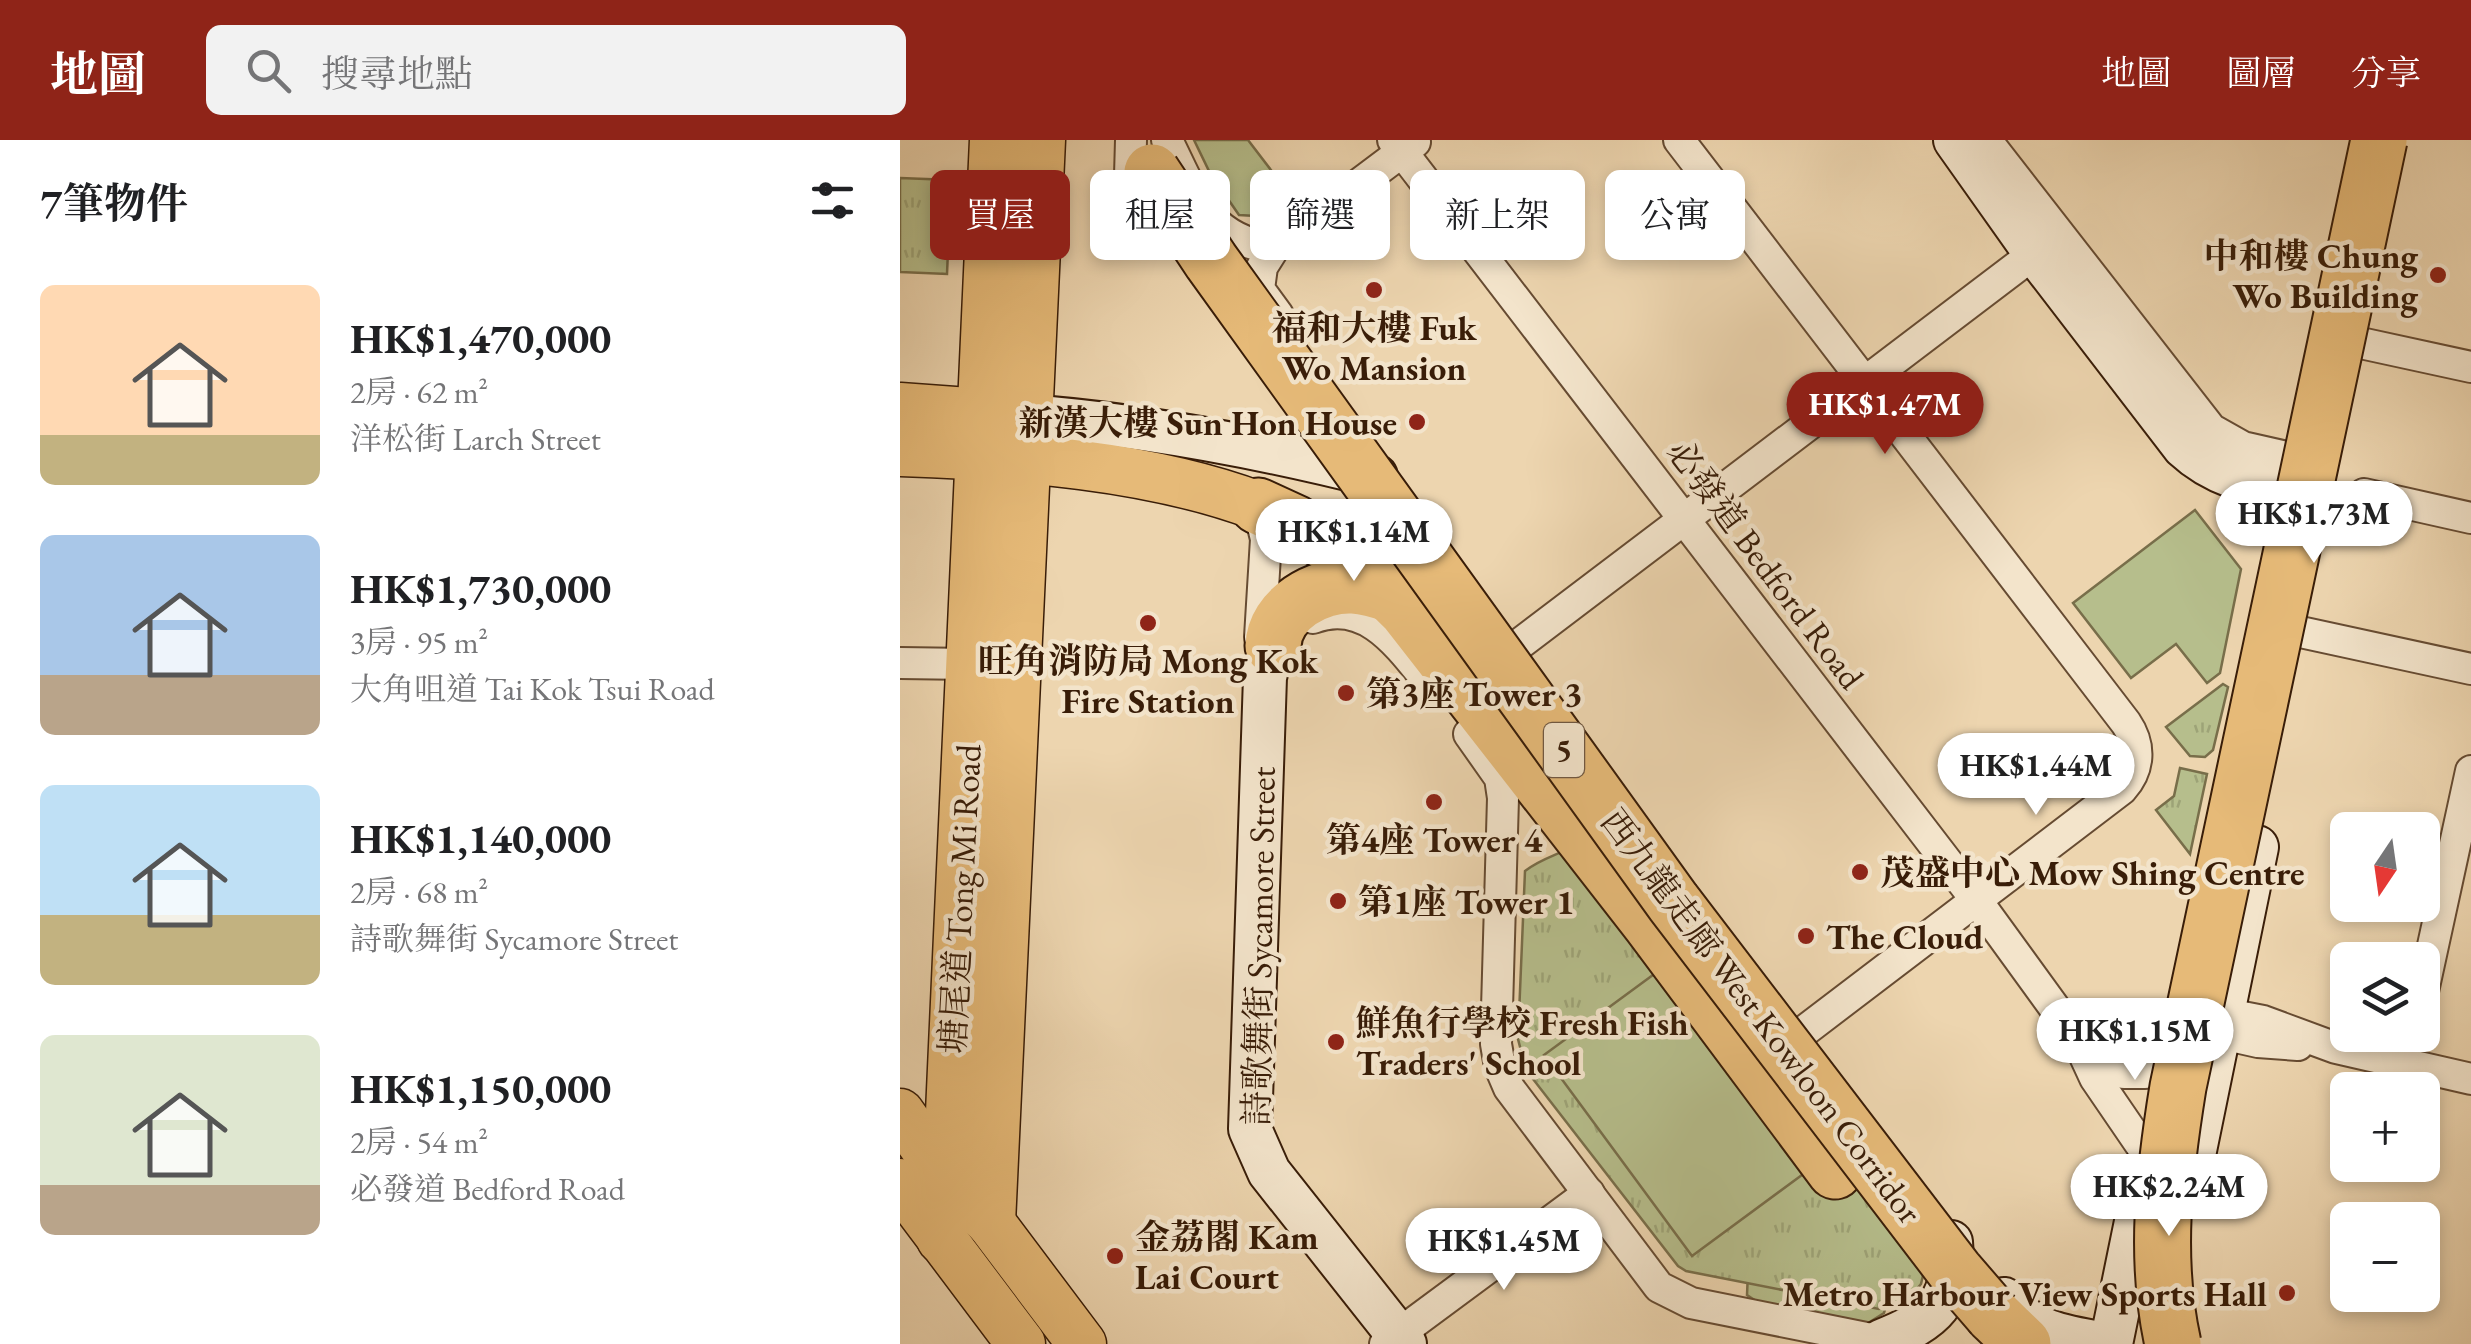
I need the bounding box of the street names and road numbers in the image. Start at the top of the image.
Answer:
street label: 必發道 Bedford Road [1658,430,1875,698]
road number: 5 [1544,723,1584,777]
street label: 塘尾道 Tong Mi Road [929,743,991,1055]
street label: 詩歌舞街 Sycamore Street [1233,766,1285,1126]
street label: 西九龍走廊 West Kowloon Corridor [1591,800,1933,1232]

